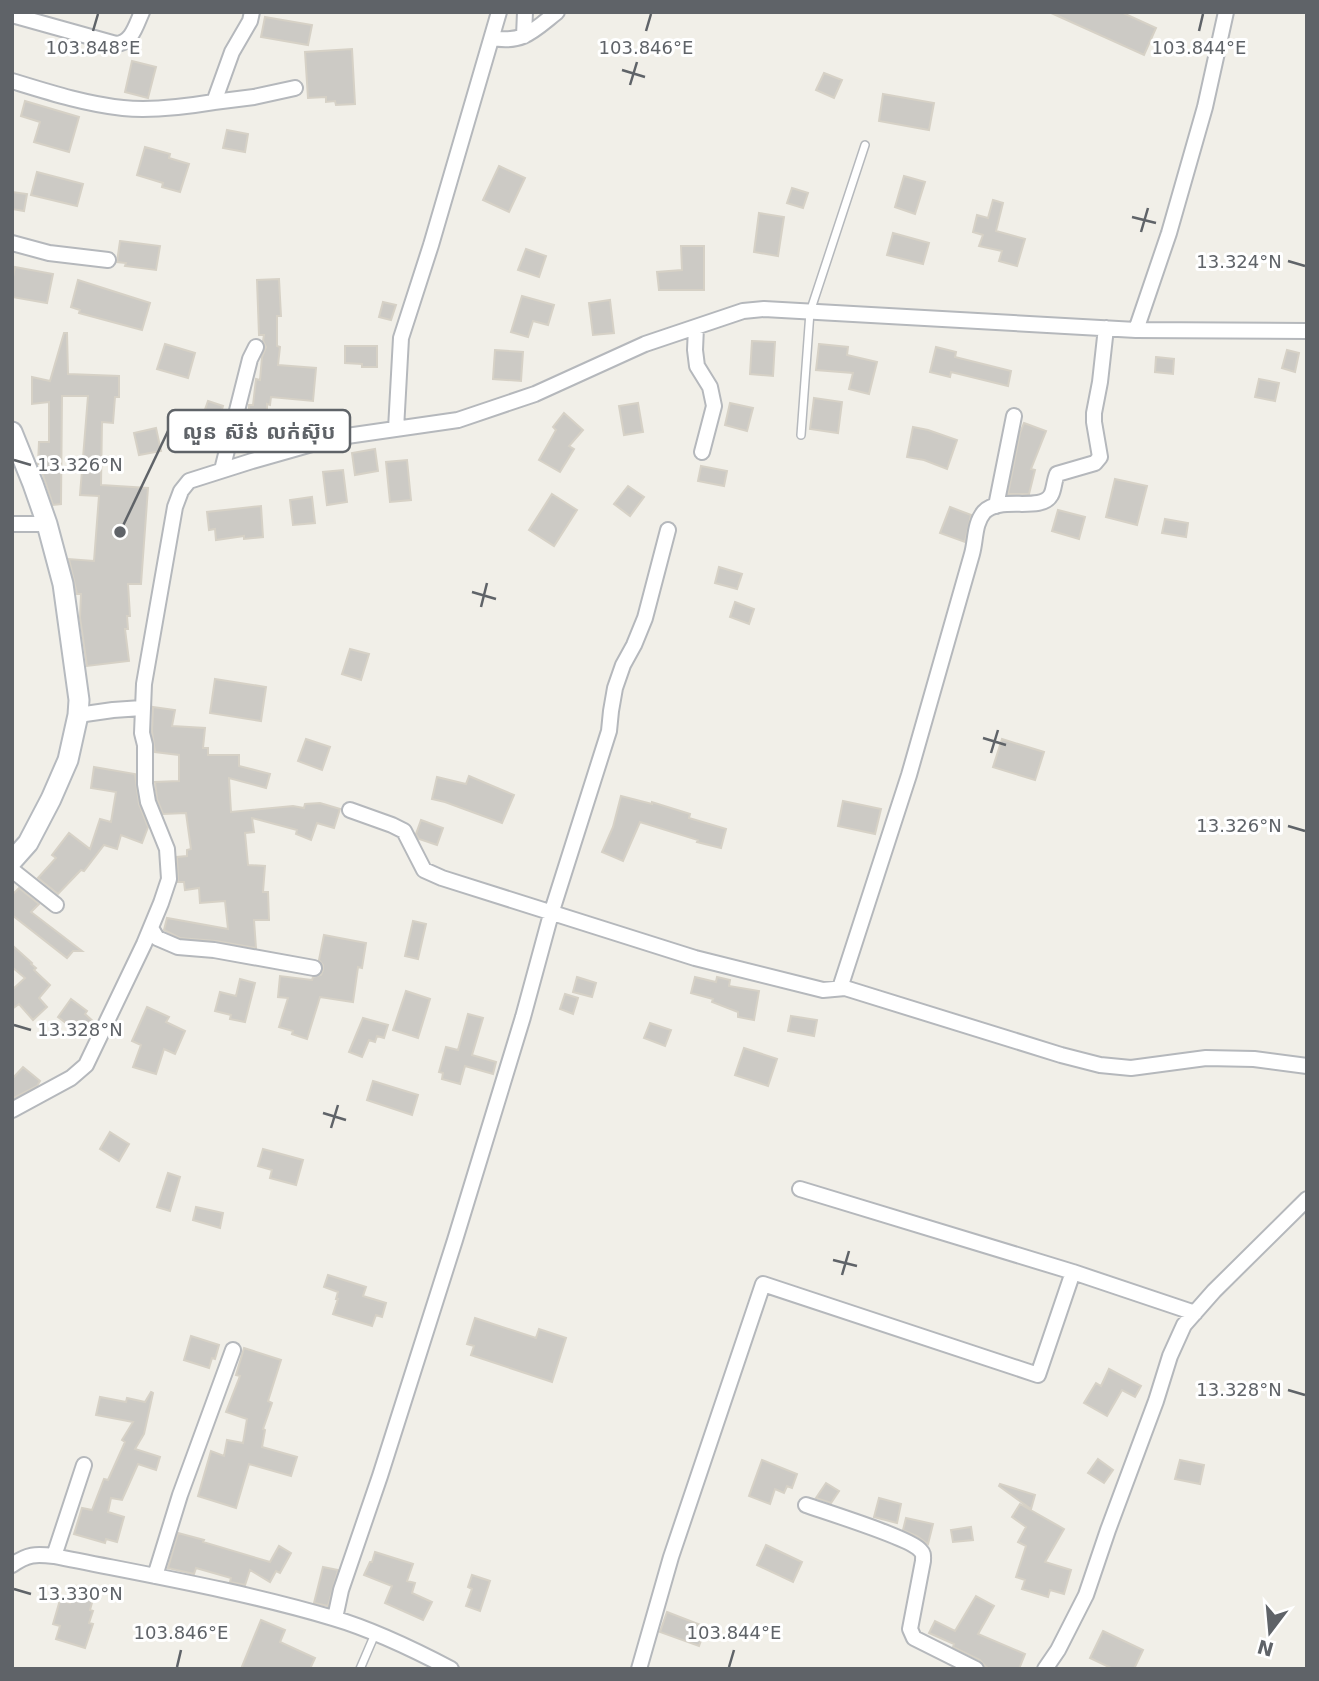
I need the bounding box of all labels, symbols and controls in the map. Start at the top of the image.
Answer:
text: 103.848°E [46,37,140,58]
text: 103.846°E [599,37,693,58]
text: 103.844°E [1152,37,1246,58]
text: 13.324°N [1196,251,1282,272]
callout: លួន ស៊ន់ លក់ស៊ុប [168,410,350,452]
text: លួន ស៊ន់ លក់ស៊ុប [182,420,336,445]
text: 13.326°N [37,454,123,475]
text: 13.326°N [1196,815,1282,836]
text: 13.328°N [37,1019,123,1040]
text: 13.328°N [1196,1379,1282,1400]
text: 13.330°N [37,1583,123,1604]
north arrow [1235,1597,1305,1667]
text: 103.846°E [134,1622,228,1643]
text: 103.844°E [687,1622,781,1643]
text: N [1255,1636,1276,1661]

